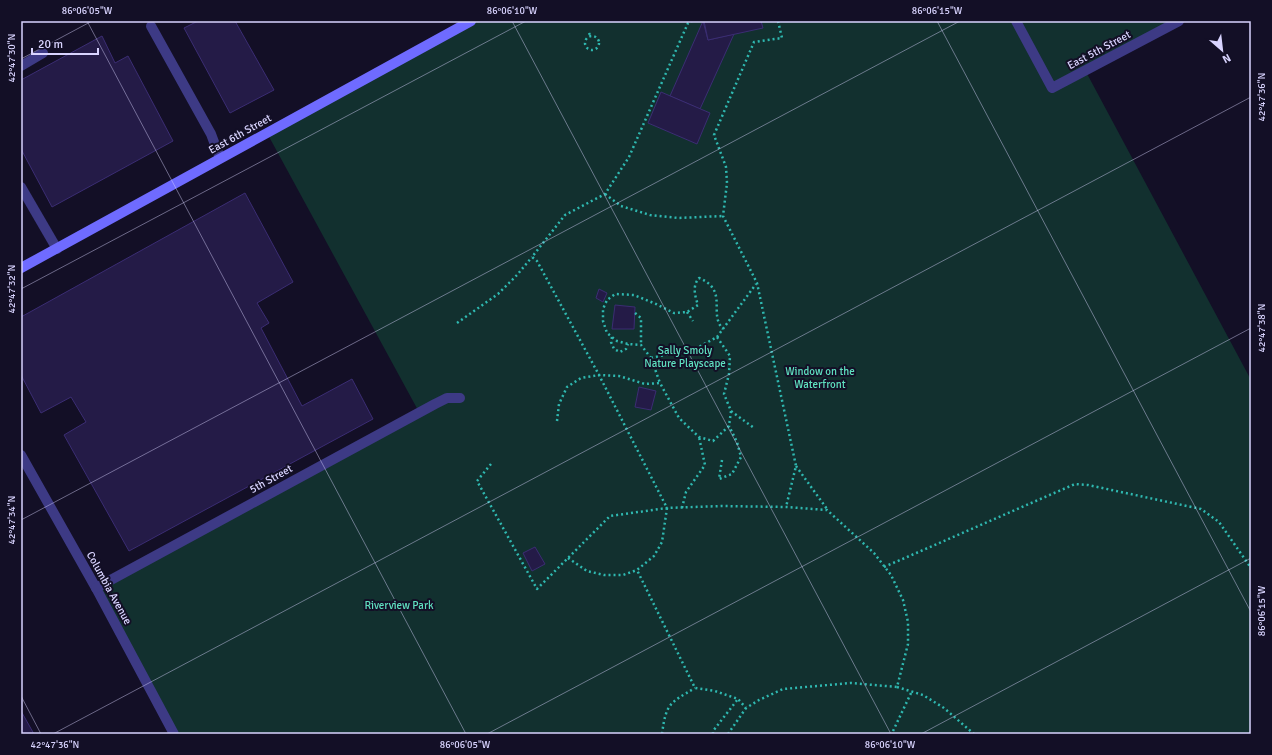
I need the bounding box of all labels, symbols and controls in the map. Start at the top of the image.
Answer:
text: 86°06'05"W [62,5,113,17]
text: 86°06'10"W [487,5,538,17]
text: 86°06'15"W [912,5,963,17]
street label: East 5th Street [1065,28,1133,72]
scale bar [32,30,98,56]
north arrow [1202,30,1242,70]
text: 42°47'30"N [6,34,18,82]
text: 20 m [38,37,63,52]
text: N [1220,51,1233,66]
text: 42°47'36"N [1256,73,1268,121]
street label: East 6th Street [206,111,274,157]
text: 42°47'32"N [6,265,18,313]
text: 42°47'38"N [1256,304,1268,352]
park label: Sally Smoly Nature Playscape [644,344,726,370]
park label: Window on the Waterfront [785,365,855,391]
street label: 5th Street [247,462,295,496]
text: 42°47'34"N [6,496,18,544]
street label: Columbia Avenue [84,549,134,627]
text: 86°06'15"W [1256,585,1268,636]
park label: Riverview Park [365,599,434,612]
text: 42°47'36"N [31,739,79,751]
text: 86°06'05"W [440,739,491,751]
text: 86°06'10"W [865,739,916,751]

